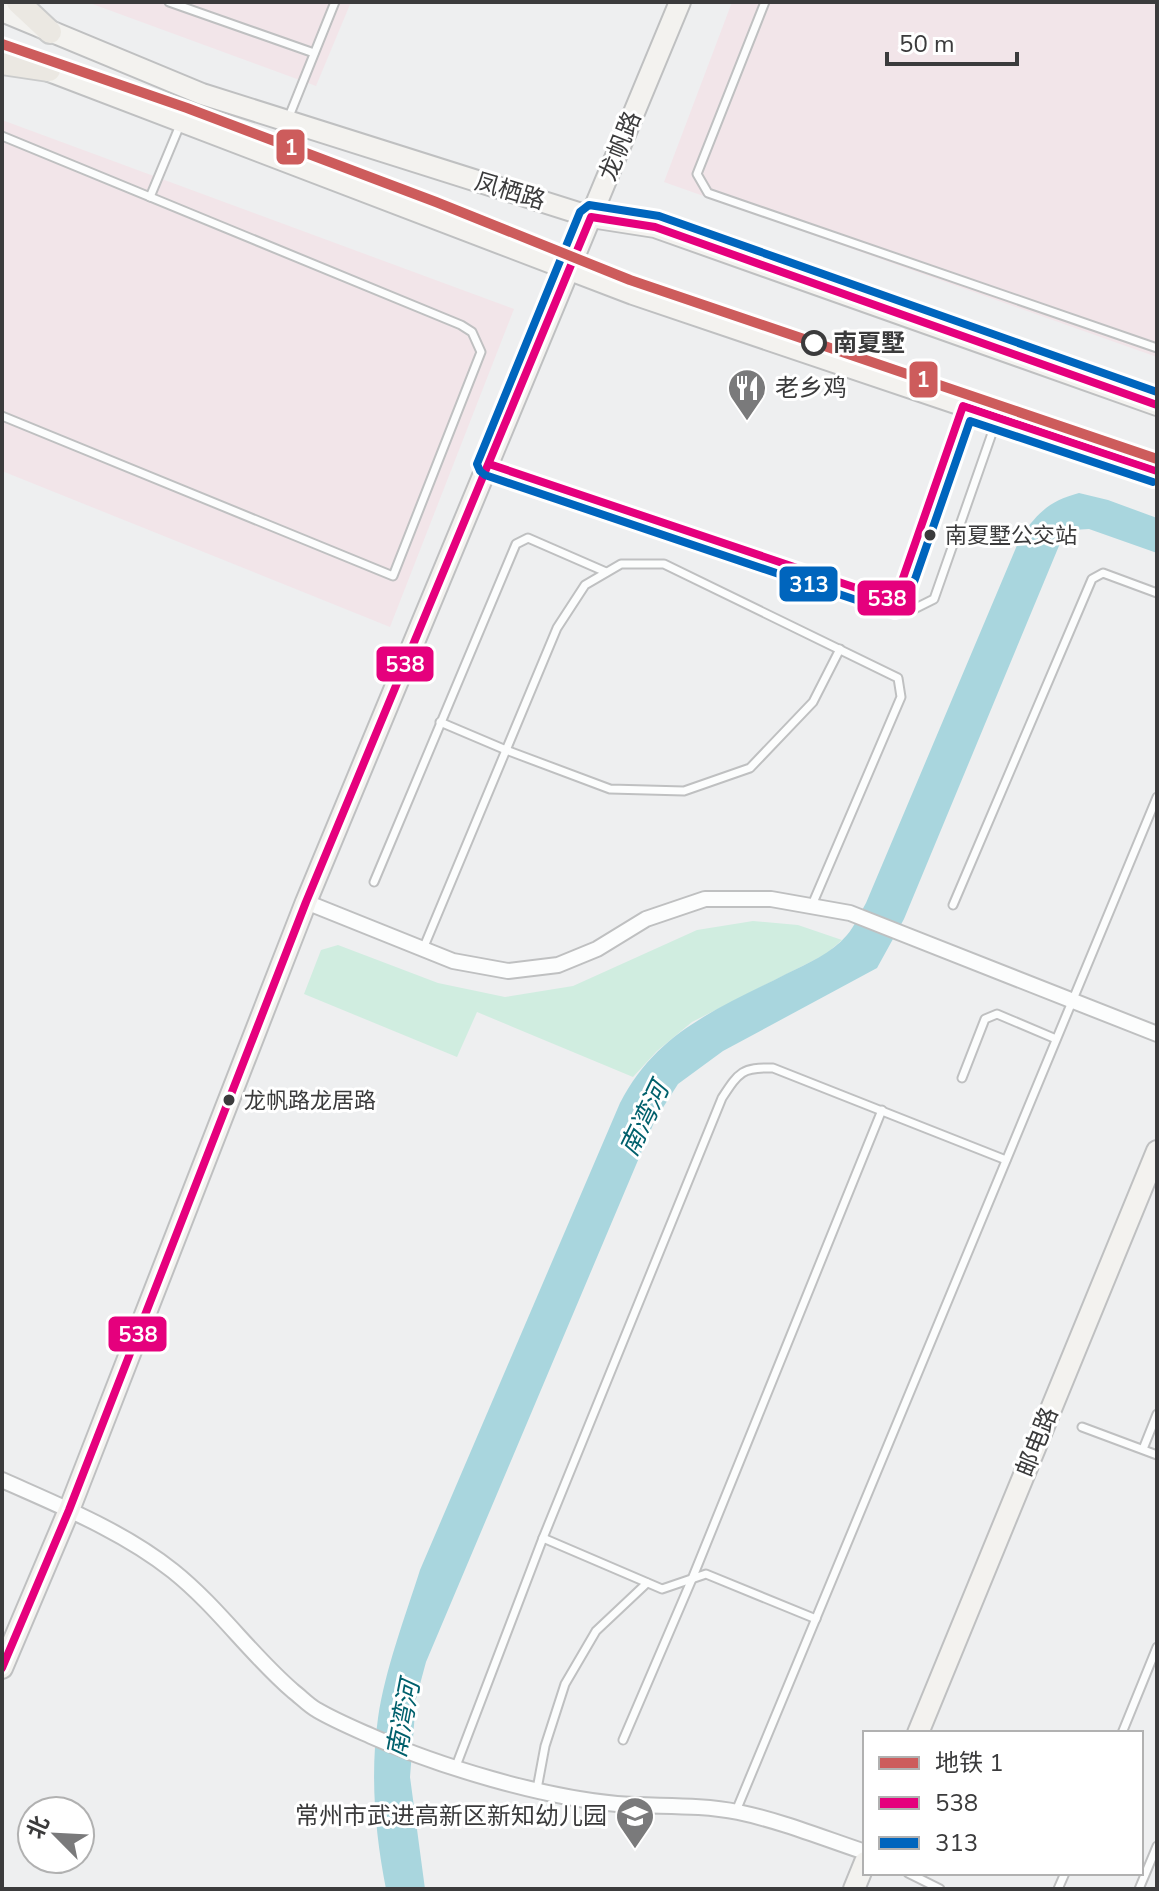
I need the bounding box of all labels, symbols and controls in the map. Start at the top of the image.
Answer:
scale bar [887,16,1017,66]
text: 50 m [899,28,955,60]
street label: 龙帆路 [592,107,648,185]
line badge: 1 [275,128,306,166]
text: 1 [284,133,298,163]
street label: 凤栖路 [471,165,549,217]
place label: 南夏墅 [833,327,905,359]
marker: 南夏墅 [802,331,826,355]
line badge: 1 [908,360,939,399]
text: 1 [916,365,930,395]
restaurant icon: 老乡鸡 [726,367,768,422]
place label: 老乡鸡 [775,372,847,404]
place label: 南夏墅公交站 [945,521,1077,551]
marker: 南夏墅公交站 [922,527,938,543]
line badge: 313 [778,565,839,603]
text: 313 [789,570,829,600]
line badge: 538 [856,579,917,617]
text: 538 [867,584,907,614]
line badge: 538 [375,645,435,683]
text: 538 [385,650,425,680]
water label: 南湾河 [612,1072,679,1162]
place label: 龙帆路龙居路 [244,1086,376,1116]
marker: 龙帆路龙居路 [221,1092,237,1108]
line badge: 538 [107,1315,168,1353]
text: 538 [118,1320,158,1350]
street label: 邮电路 [1009,1403,1065,1481]
water label: 南湾河 [379,1673,429,1761]
legend [863,1731,1143,1875]
text: 地铁 1 [935,1747,1004,1779]
text: 538 [935,1787,978,1819]
north arrow [16,1795,96,1875]
school or university icon: 常州市武进高新区新知幼儿园 [614,1795,656,1850]
place label: 常州市武进高新区新知幼儿园 [295,1800,607,1832]
text: 北 [20,1811,57,1843]
text: 313 [935,1827,978,1859]

